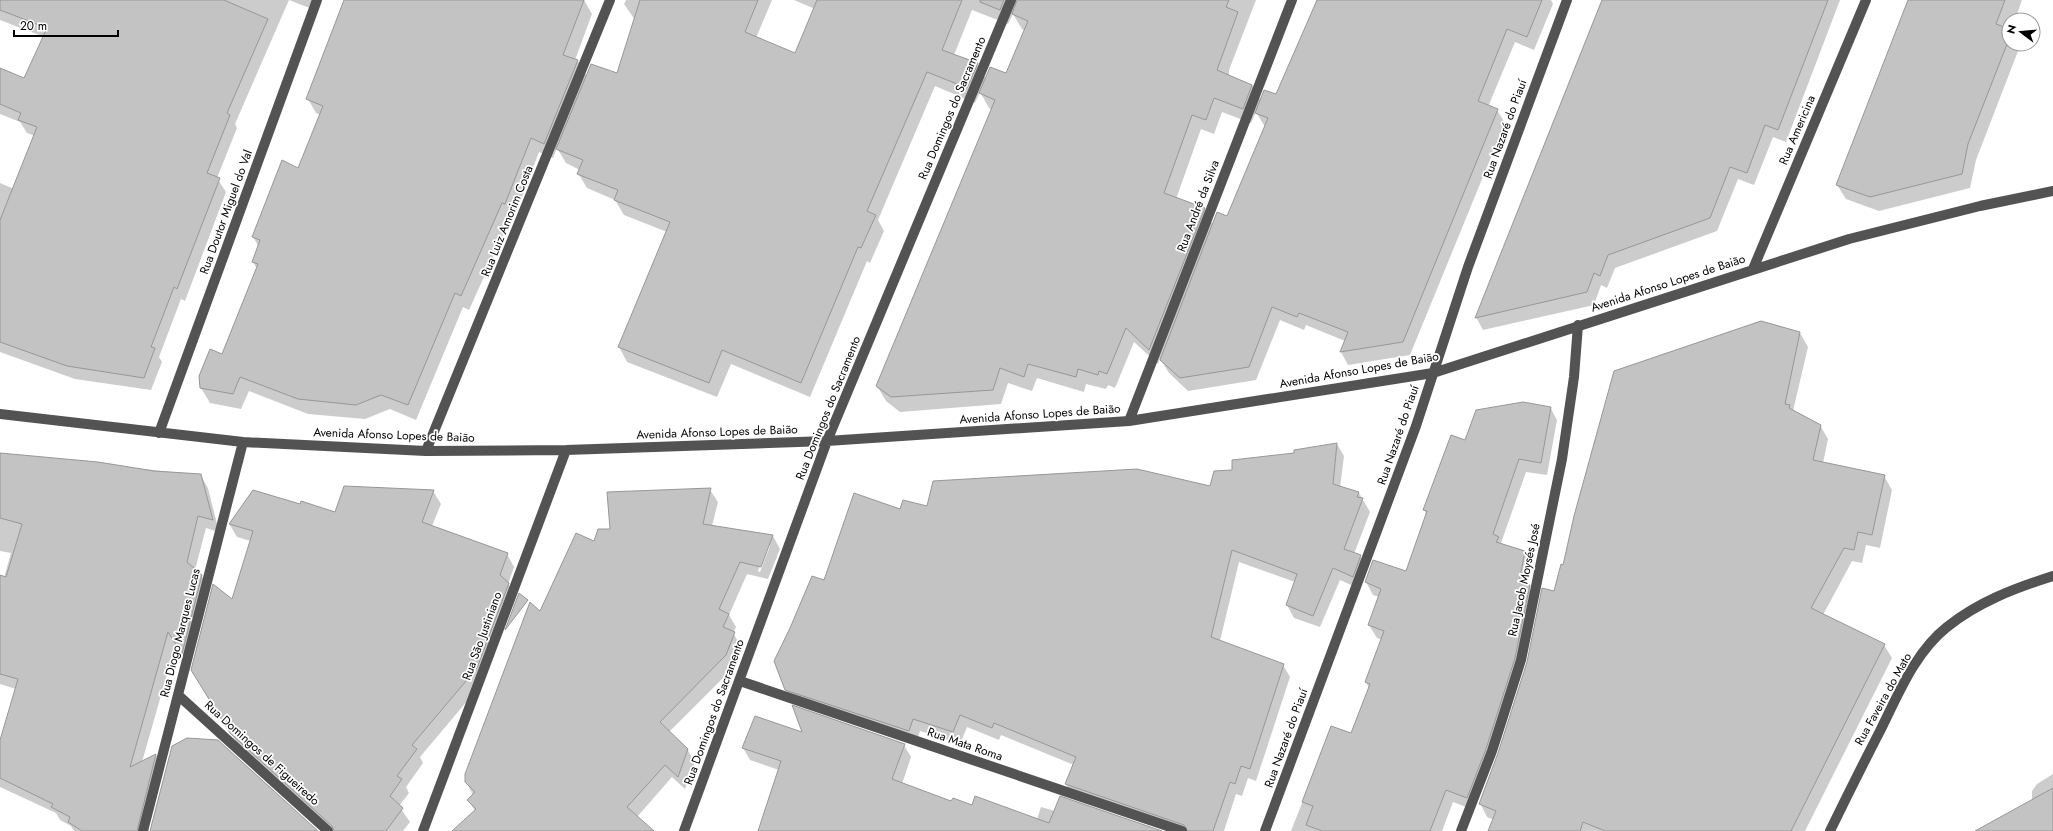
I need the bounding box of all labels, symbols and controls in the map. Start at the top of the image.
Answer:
scale bar [14,12,118,38]
north arrow [2001,12,2041,52]
text: 20 m [20,17,47,35]
text: N [2002,23,2020,36]
street label: Rua Domingos do Sacramento [914,33,991,182]
street label: Rua Nazaré do Piauí [1479,76,1532,181]
street label: Rua Americina [1774,92,1820,168]
street label: Rua Doutor Miguel do Val [195,147,257,277]
street label: Rua André da Silva [1172,157,1224,254]
street label: Rua Luiz Amorim Costa [476,163,538,279]
street label: Avenida Afonso Lopes de Baião [1588,249,1748,317]
street label: Rua Domingos do Sacramento [791,333,865,483]
street label: Avenida Afonso Lopes de Baião [1278,347,1440,393]
street label: Rua Nazaré do Piauí [1373,382,1424,487]
street label: Avenida Afonso Lopes de Baião [959,399,1122,429]
street label: Avenida Afonso Lopes de Baião [636,420,798,444]
street label: Avenida Afonso Lopes de Baião [313,423,475,447]
street label: Rua Jacob Moysés José [1503,522,1545,638]
street label: Rua Diogo Marques Lucas [155,567,205,699]
street label: Rua São Justiniano [458,589,507,683]
street label: Rua Domingos do Sacramento [679,636,749,787]
street label: Rua Faveira do Mato [1850,649,1916,749]
street label: Rua Nazaré do Piauí [1260,685,1313,790]
street label: Rua Domingos de Figueiredo [200,696,324,810]
street label: Rua Mata Roma [925,723,1005,765]

